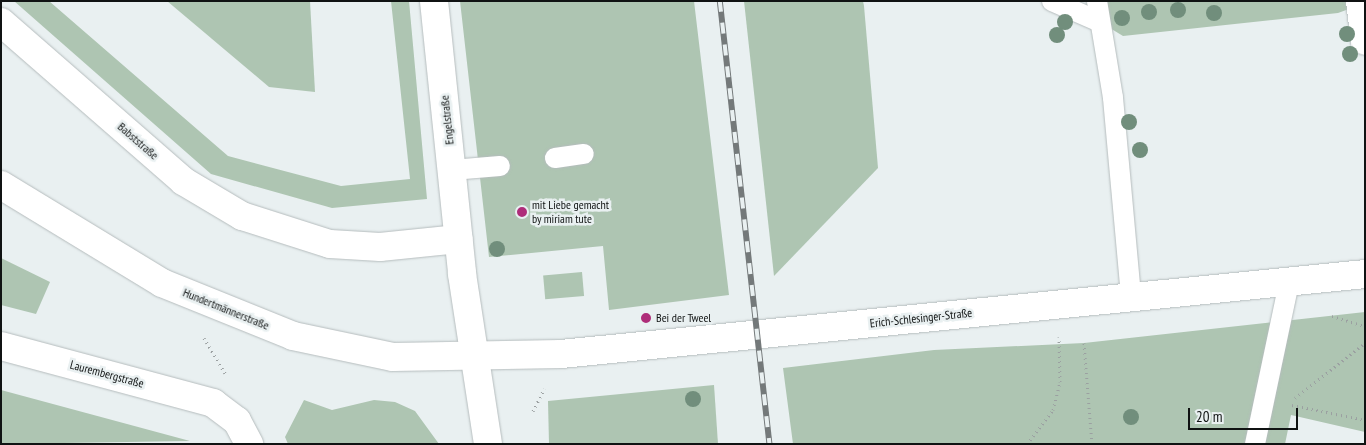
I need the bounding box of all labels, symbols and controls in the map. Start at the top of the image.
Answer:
street label: Engelstraße [437,95,457,145]
street label: Babststraße [115,119,161,163]
place label: mit Liebe gemacht by miriam tute [532,198,609,226]
marker: mit Liebe gemacht by miriam tute [516,206,528,218]
street label: Hundertmännerstraße [181,285,271,333]
street label: Erich-Schlesinger-Straße [869,305,973,331]
place label: Bei der Tweel [656,311,711,325]
marker: Bei der Tweel [640,312,652,324]
street label: Laurembergstraße [69,357,145,391]
scale bar [1191,398,1301,430]
text: 20 m [1196,407,1222,426]

